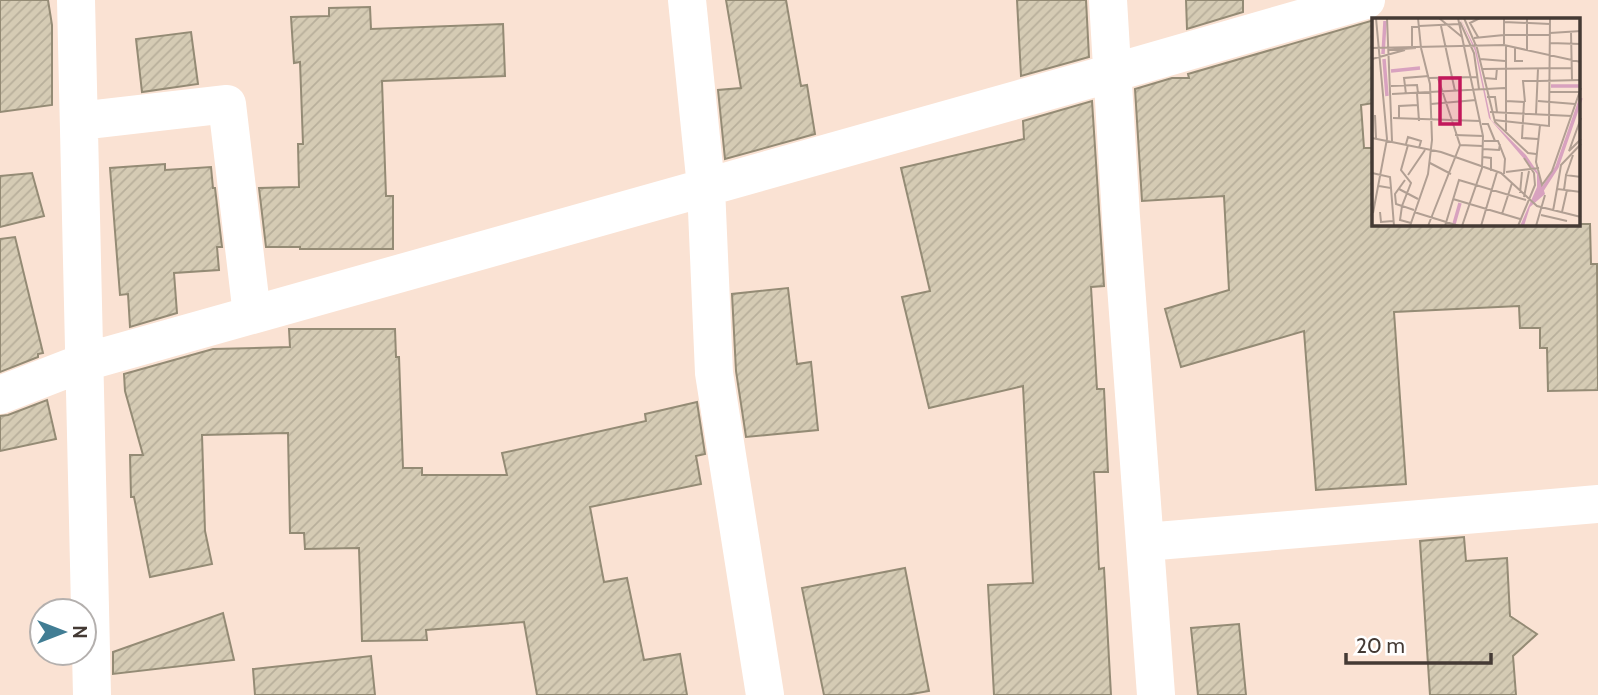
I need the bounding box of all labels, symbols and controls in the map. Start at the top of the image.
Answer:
inset map [1372,18,1580,226]
north arrow [28,597,98,667]
scale bar [1346,622,1491,666]
text: N [68,625,91,639]
text: 20 m [1356,633,1405,658]

